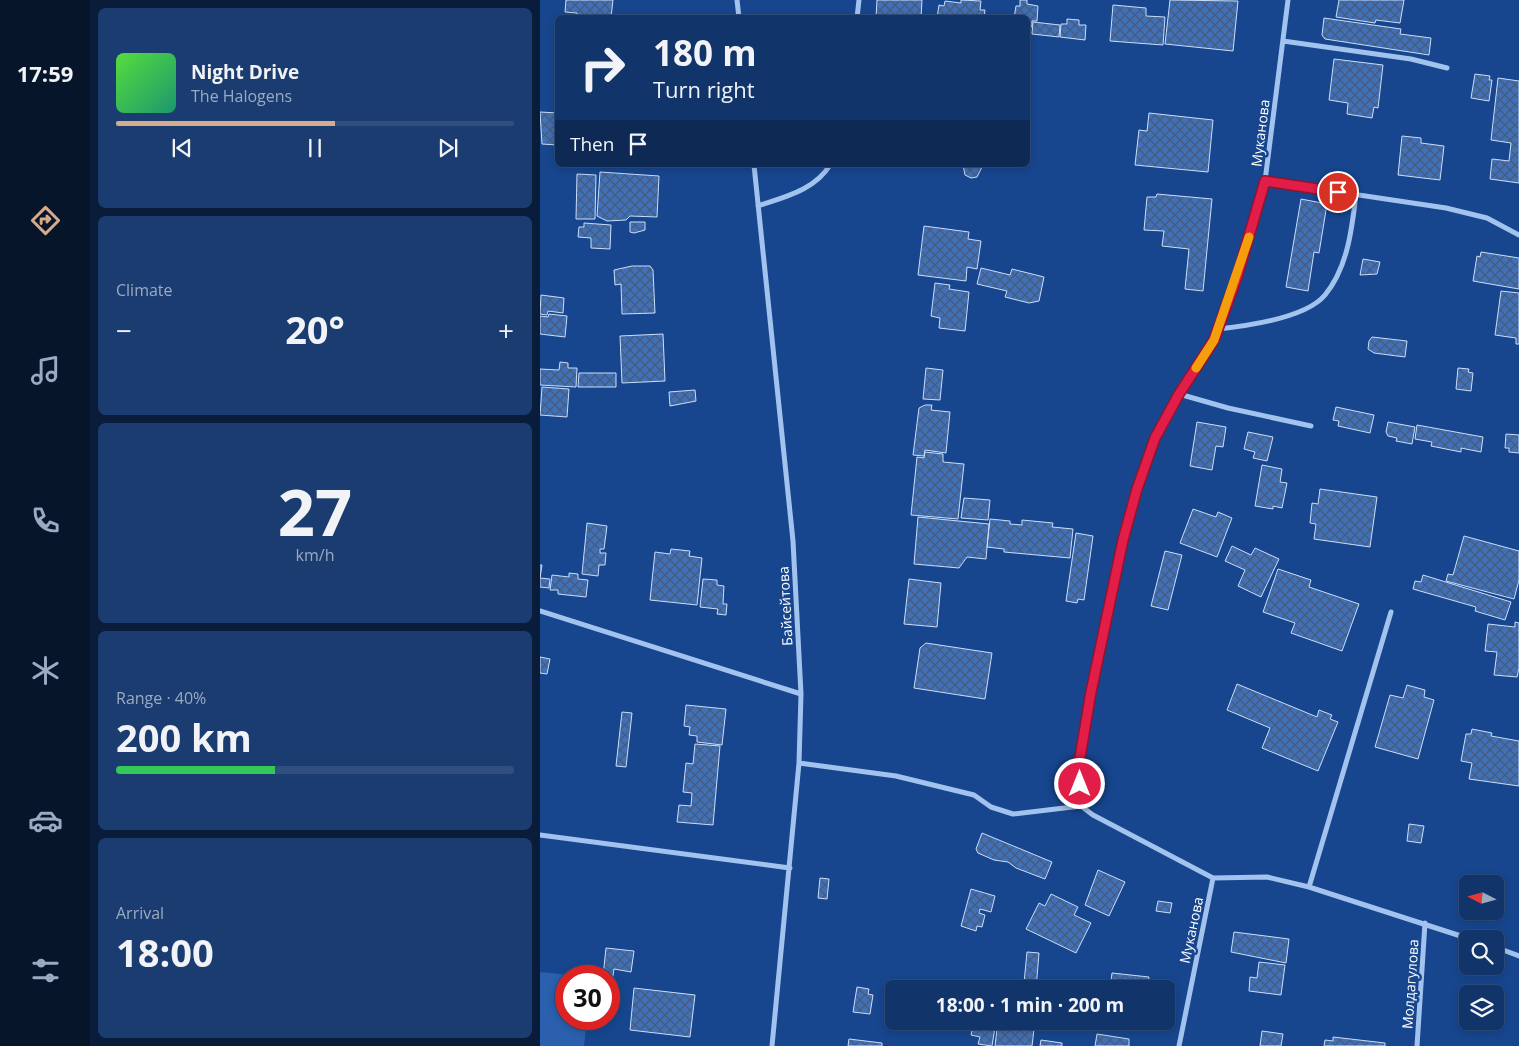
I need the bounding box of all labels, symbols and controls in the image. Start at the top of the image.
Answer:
text: 180 m [653,29,757,76]
icon: right [570,35,635,100]
text: 17:59 [17,58,73,88]
text: Night Drive [191,59,299,85]
text: Turn right [653,74,755,104]
text: The Halogens [191,85,292,107]
street label: Муканова [1246,98,1274,168]
icon: arrive [624,130,652,158]
text: Then [570,131,614,157]
icon: previous [168,134,196,162]
icon: pause [301,134,329,162]
icon: next [434,134,462,162]
pin [1317,171,1359,213]
icon: arrive [1324,178,1352,206]
icon: directions [28,203,63,238]
text: Climate [116,279,173,301]
text: 20° [285,303,345,355]
text: − [116,311,132,349]
text: + [498,311,514,349]
icon: music [28,353,63,388]
text: 27 [278,467,352,555]
icon: phone [28,503,63,538]
text: km/h [296,544,334,566]
street label: Байсейтова [773,566,797,646]
icon: climate [28,653,63,688]
text: Range · 40% [116,687,206,709]
text: 200 km [116,711,252,763]
position arrow [1053,757,1105,809]
icon: car [28,803,63,838]
north arrow [1459,875,1504,920]
map controls [1459,875,1504,1030]
street label: Муканова [1175,895,1207,965]
text: Arrival [116,902,164,924]
text: 18:00 [116,926,214,978]
button: search [1459,930,1504,975]
street label: Молдагулова [1397,938,1423,1030]
icon: filters [28,953,63,988]
speed limit sign: 30 [555,965,620,1030]
button: layers [1459,985,1504,1030]
text: 18:00 · 1 min · 200 m [936,992,1124,1018]

